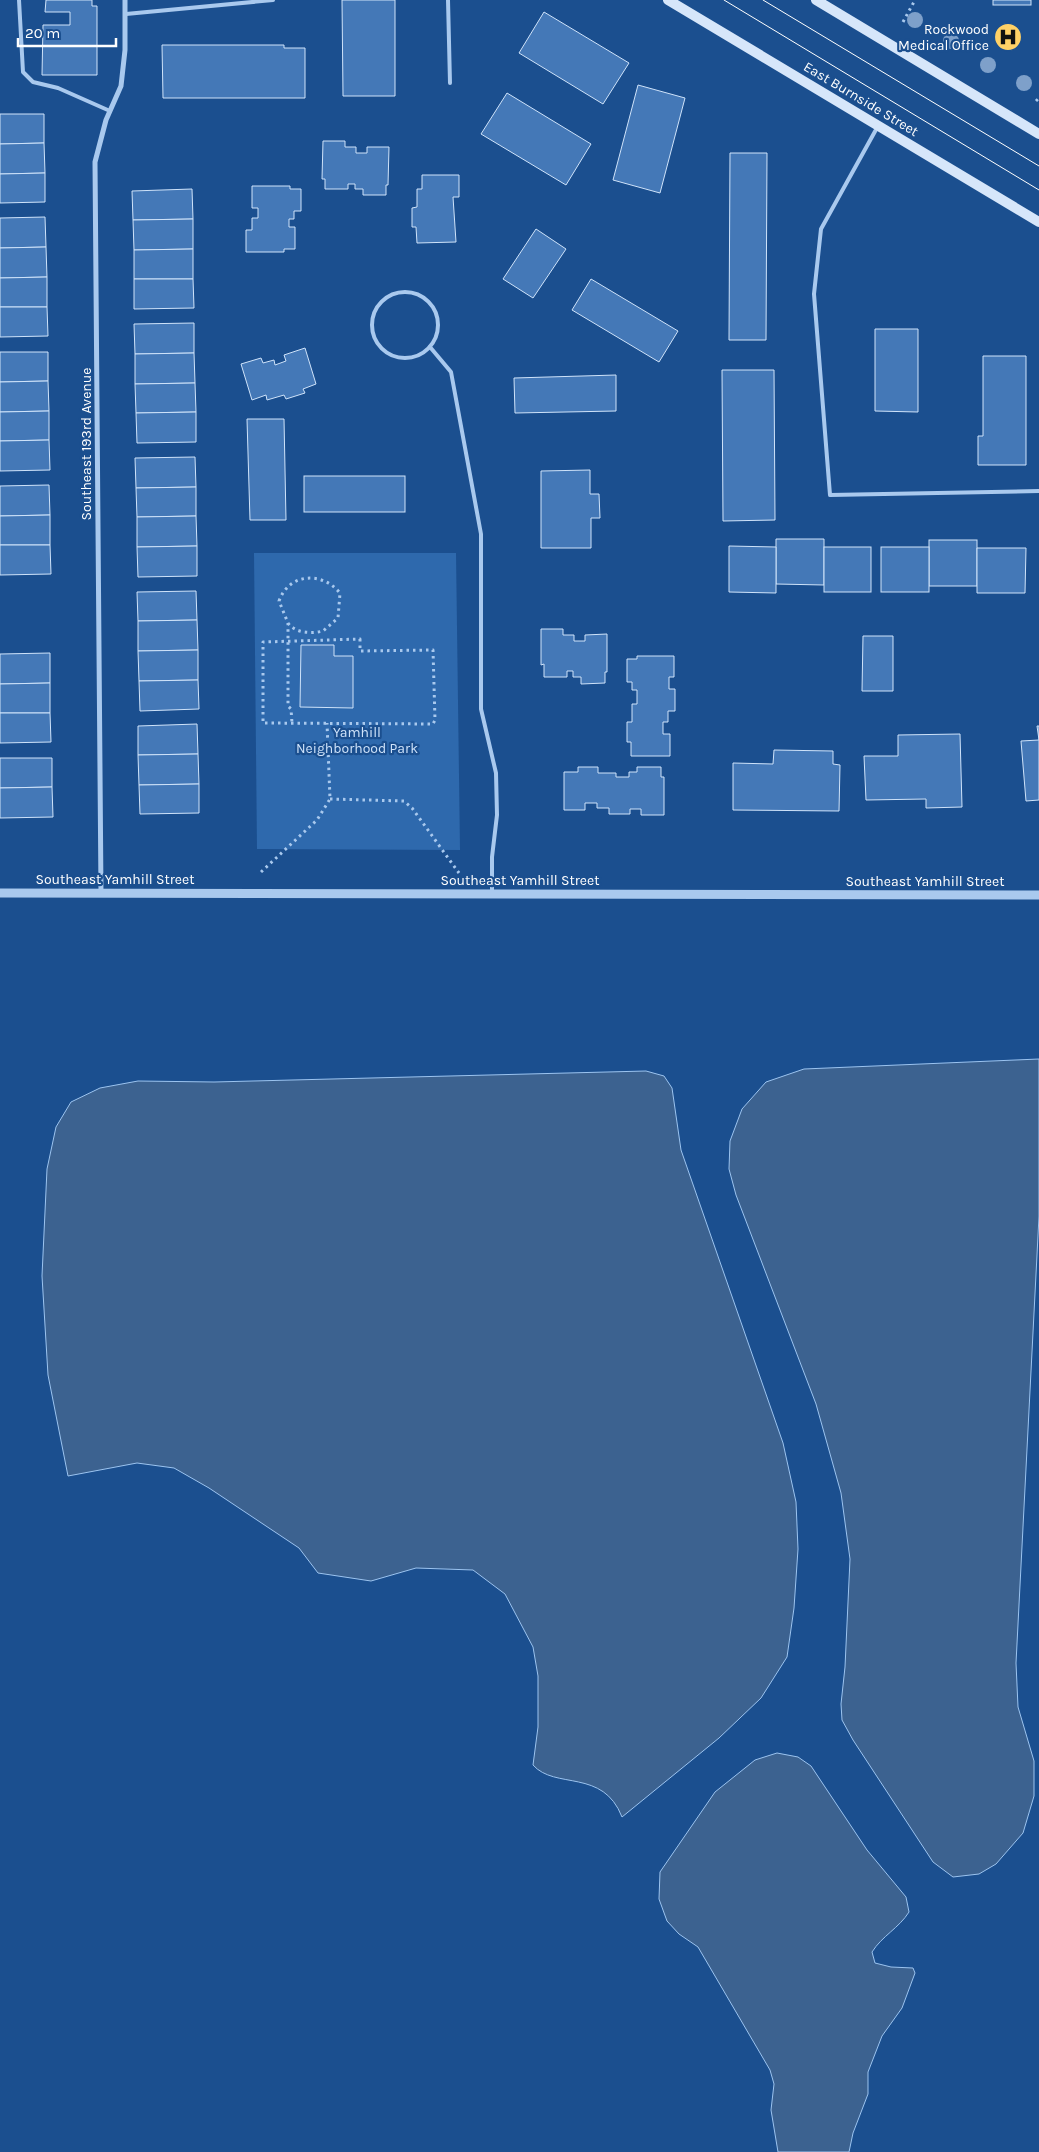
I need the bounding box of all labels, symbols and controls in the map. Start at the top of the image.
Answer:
scale bar [18,15,115,47]
place label: Rockwood Medical Office [898,21,989,54]
hospital icon: Rockwood Medical Office [993,22,1023,52]
text: 20 m [25,24,60,42]
street label: East Burnside Street [800,58,922,140]
street label: Southeast 193rd Avenue [78,368,95,520]
park label: Yamhill Neighborhood Park [296,724,418,757]
street label: Southeast Yamhill Street [36,871,195,888]
street label: Southeast Yamhill Street [441,872,600,889]
street label: Southeast Yamhill Street [846,873,1005,890]

